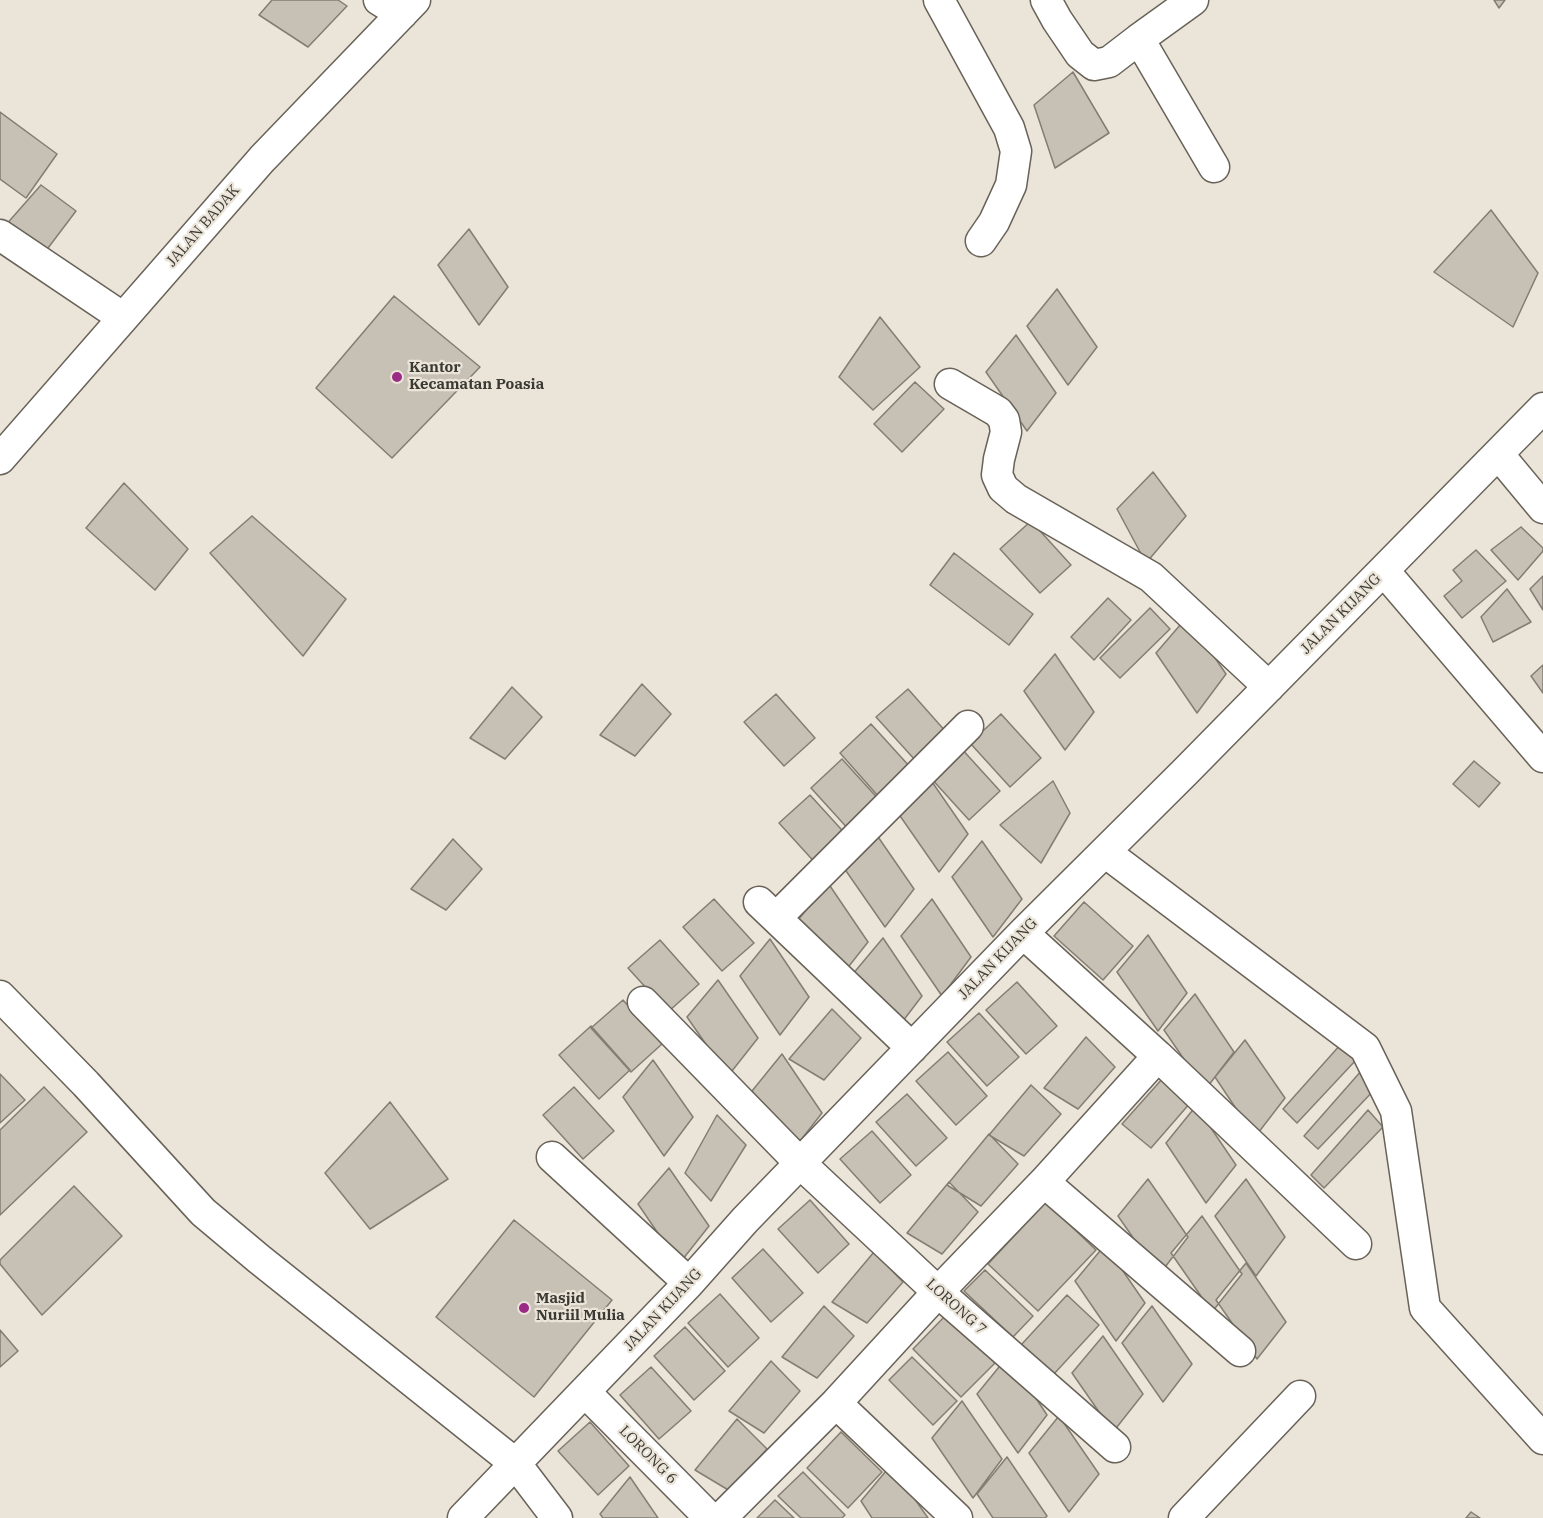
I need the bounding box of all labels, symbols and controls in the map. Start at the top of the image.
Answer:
street label: JALAN BADAK [163,181,243,271]
place label: Kantor Kecamatan Poasia [409,359,544,394]
marker: Kantor Kecamatan Poasia [390,370,404,384]
street label: JALAN KIJANG [1297,570,1385,658]
street label: JALAN KIJANG [955,915,1041,1003]
street label: JALAN KIJANG [620,1265,706,1355]
street label: LORONG 7 [922,1275,990,1339]
place label: Masjid Nuriil Mulia [536,1290,625,1325]
marker: Masjid Nuriil Mulia [517,1301,531,1315]
street label: LORONG 6 [615,1422,681,1488]

